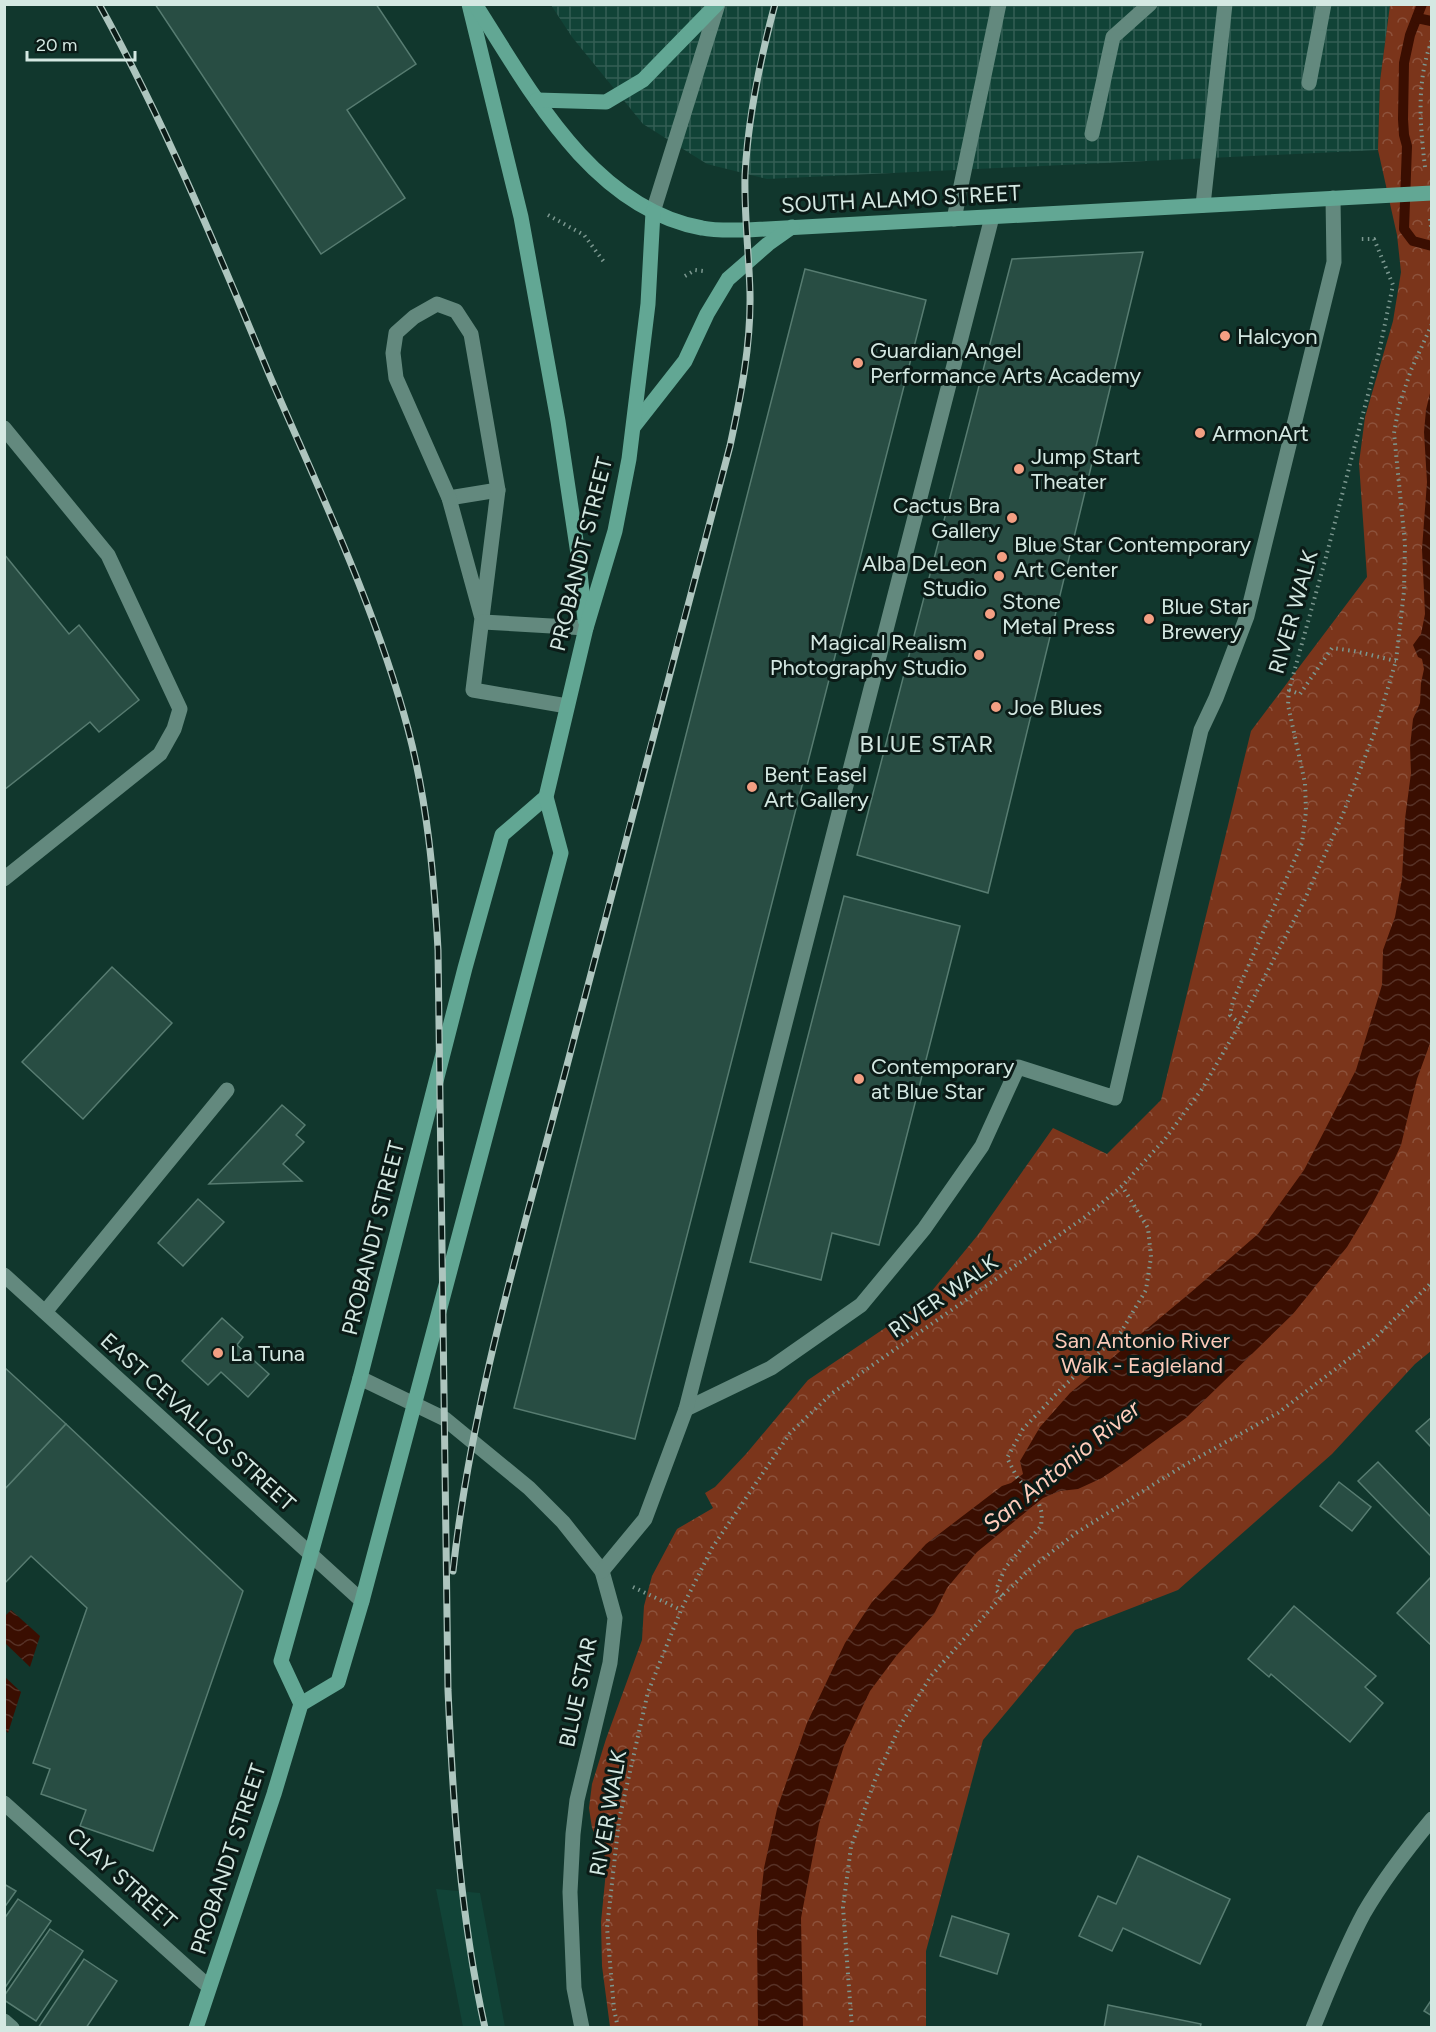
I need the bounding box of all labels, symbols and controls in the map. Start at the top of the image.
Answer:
scale bar [27,24,135,62]
text: 20 m [36,34,77,56]
street label: SOUTH ALAMO STREET [780,179,1022,219]
place label: Halcyon [1237,323,1318,350]
marker: Halcyon [1218,329,1232,343]
place label: Guardian Angel Performance Arts Academy [870,337,1141,389]
marker: Guardian Angel Performance Arts Academy [851,356,865,370]
place label: ArmonArt [1212,420,1309,447]
marker: ArmonArt [1193,426,1207,440]
place label: Jump Start Theater [1031,443,1141,495]
street label: PROBANDT STREET [544,454,618,654]
marker: Jump Start Theater [1012,462,1026,476]
place label: Cactus Bra Gallery [893,492,1000,544]
marker: Cactus Bra Gallery [1005,511,1019,525]
place label: Blue Star Contemporary Art Center [1014,531,1252,583]
street label: RIVER WALK [1262,547,1324,677]
place label: Alba DeLeon Studio [862,550,987,602]
marker: Blue Star Contemporary Art Center [995,550,1009,564]
marker: Alba DeLeon Studio [992,569,1006,583]
place label: Stone Metal Press [1002,588,1115,640]
place label: Blue Star Brewery [1161,593,1250,645]
marker: Stone Metal Press [983,607,997,621]
marker: Blue Star Brewery [1142,612,1156,626]
place label: Magical Realism Photography Studio [770,629,967,681]
marker: Magical Realism Photography Studio [972,648,986,662]
place label: Joe Blues [1008,694,1102,721]
marker: Joe Blues [989,700,1003,714]
district label: BLUE STAR [859,729,995,758]
place label: Bent Easel Art Gallery [764,761,869,813]
marker: Bent Easel Art Gallery [745,780,759,794]
place label: Contemporary at Blue Star [871,1053,1015,1105]
marker: Contemporary at Blue Star [852,1072,866,1086]
street label: PROBANDT STREET [336,1138,410,1338]
street label: RIVER WALK [883,1248,1003,1344]
street label: EAST CEVALLOS STREET [95,1327,301,1517]
park label: San Antonio River Walk - Eagleland [1054,1327,1230,1379]
place label: La Tuna [230,1340,305,1367]
marker: La Tuna [211,1346,225,1360]
water label: San Antonio River [976,1393,1146,1538]
street label: BLUE STAR [553,1635,603,1749]
street label: RIVER WALK [584,1747,632,1878]
street label: PROBANDT STREET [184,1760,272,1958]
street label: CLAY STREET [62,1822,182,1934]

